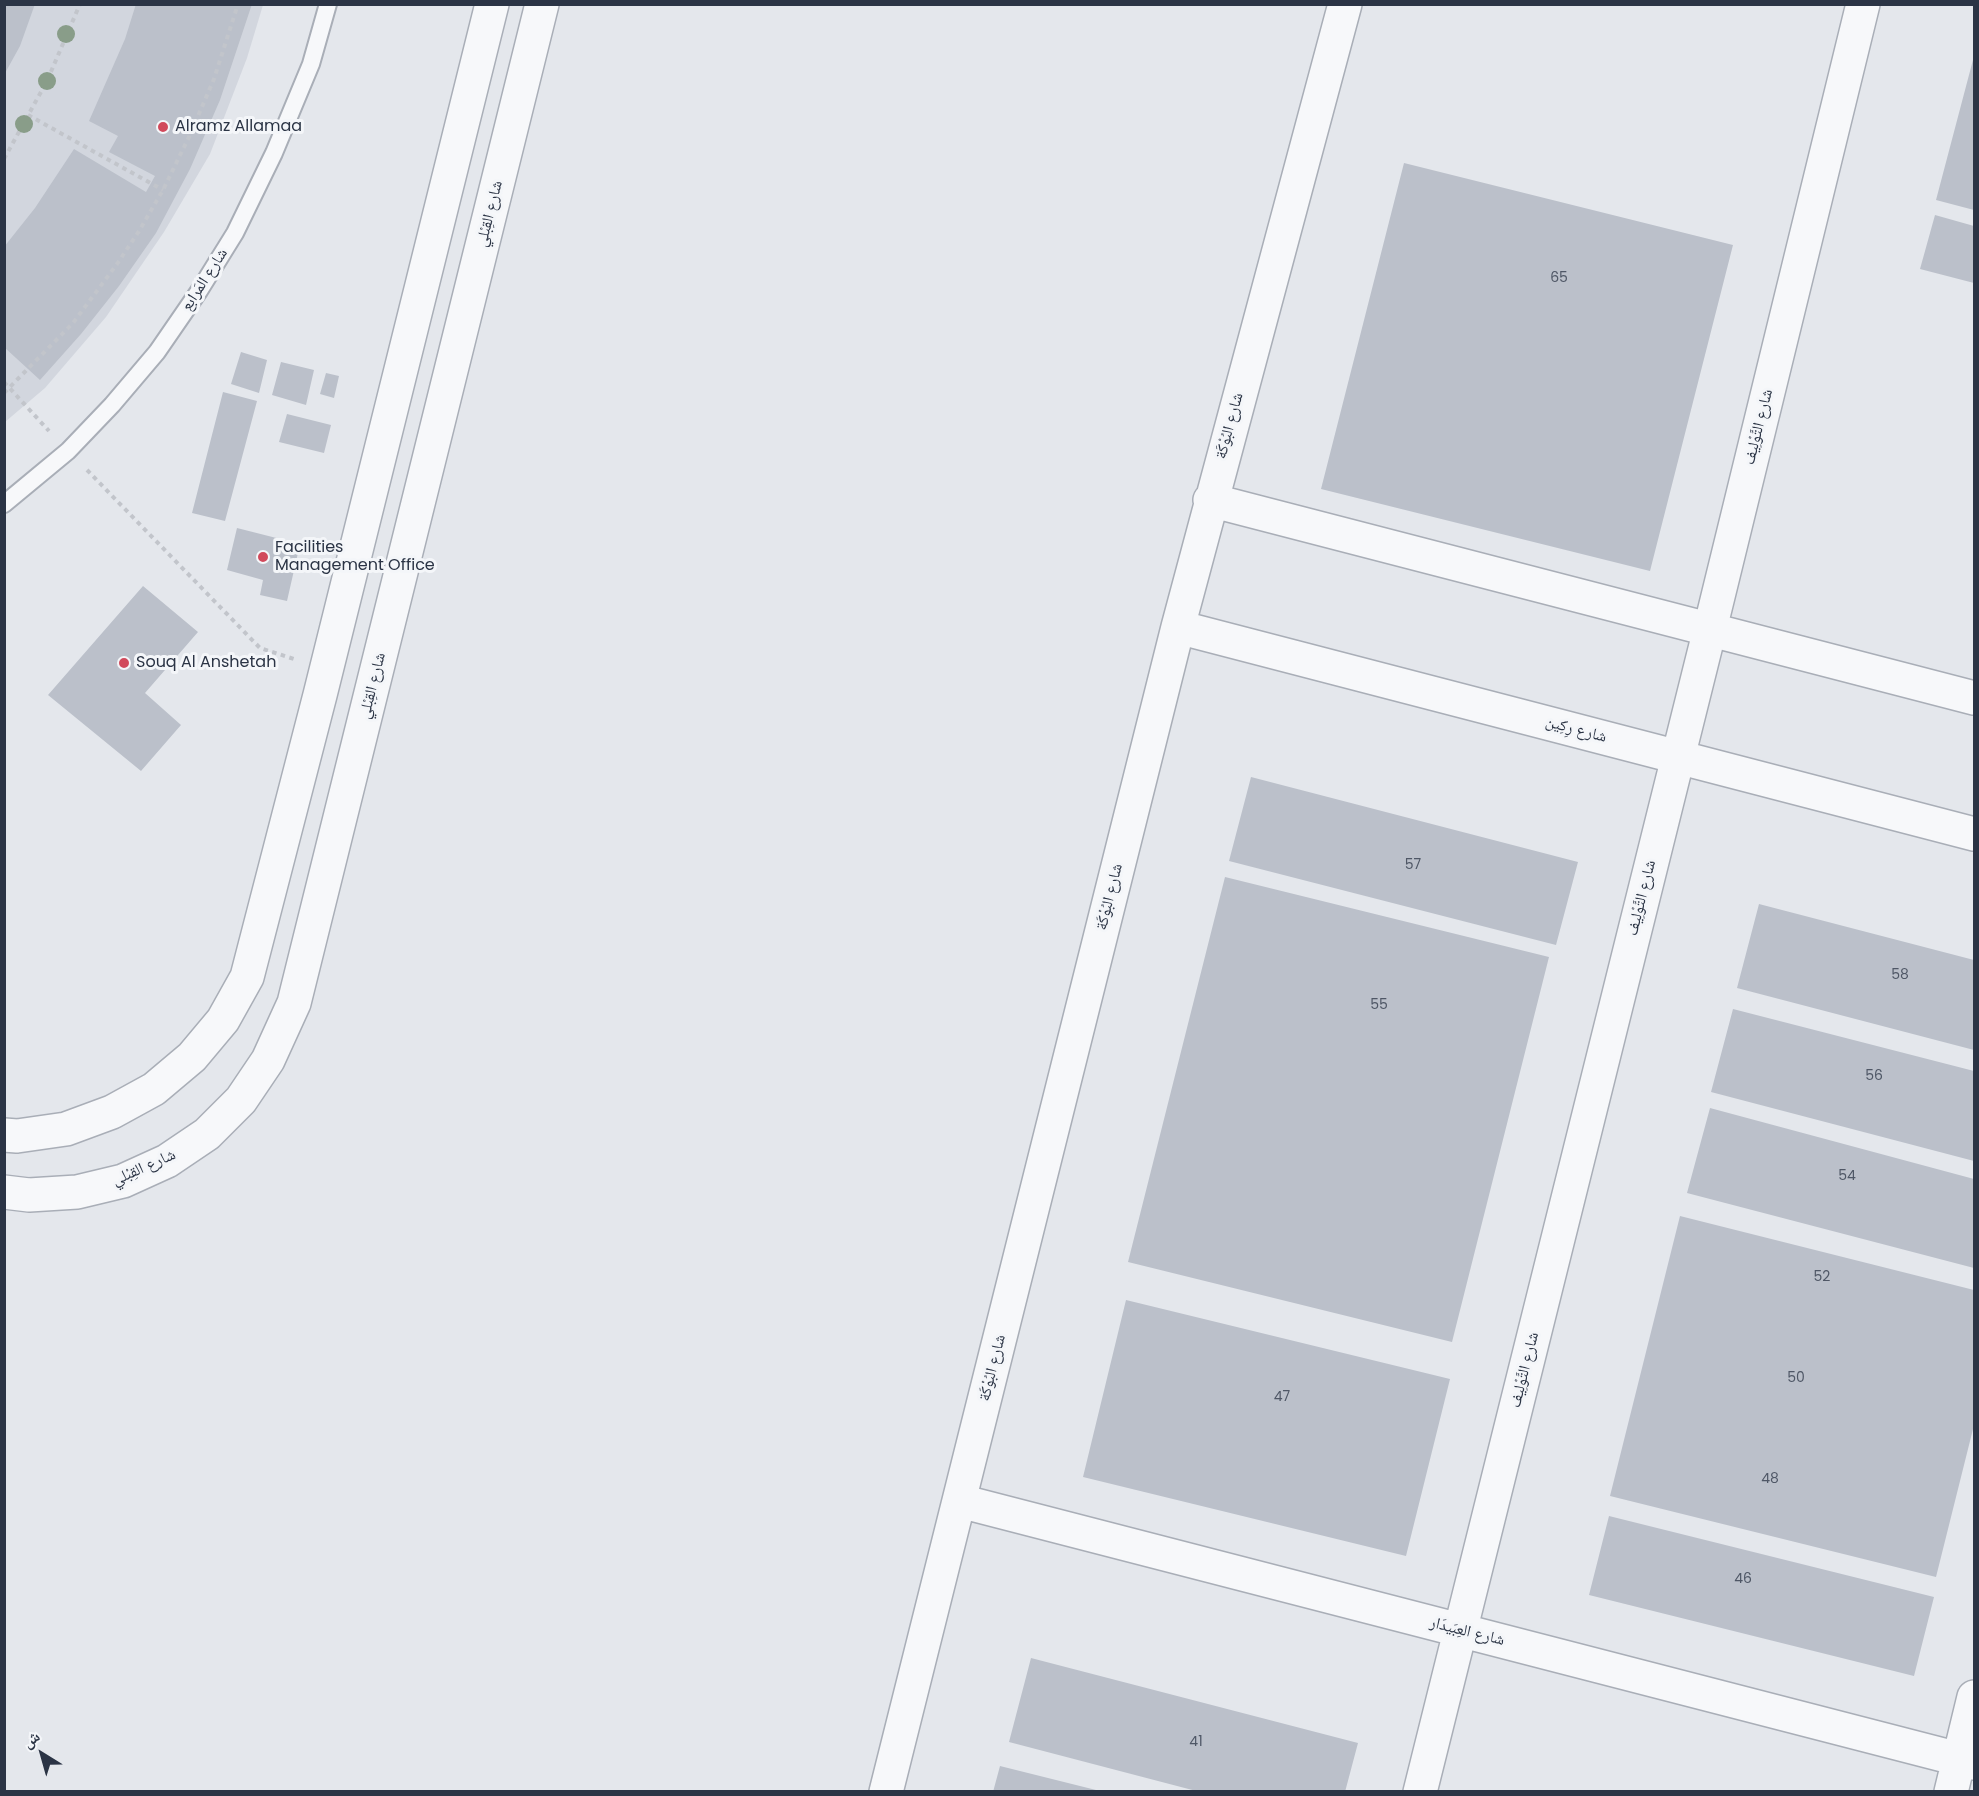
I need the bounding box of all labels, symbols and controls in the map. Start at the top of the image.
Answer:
place label: Alramz Allamaa [175,117,302,137]
marker: Alramz Allamaa [156,120,170,134]
street label: شارع القِبْلي [473,179,507,249]
street label: شارع المَرابع [178,245,232,315]
house number: 65 [1550,270,1568,286]
street label: شارع التَّوْلِيف [1740,387,1778,467]
street label: شارع البُوْكَة [1212,391,1248,461]
place label: Facilities Management Office [275,538,435,576]
marker: Facilities Management Office [256,550,270,564]
street label: شارع القِبْلي [356,651,390,721]
place label: Souq Al Anshetah [136,653,276,673]
marker: Souq Al Anshetah [117,656,131,670]
street label: شارع رِكِين [1543,713,1609,747]
house number: 57 [1405,857,1421,873]
street label: شارع التَّوْلِيف [1623,858,1661,938]
street label: شارع البُوْكَة [1092,862,1128,932]
house number: 58 [1891,967,1909,983]
house number: 55 [1370,997,1388,1013]
house number: 56 [1865,1068,1883,1084]
street label: شارع القِبْلي [109,1145,179,1191]
house number: 54 [1838,1168,1856,1184]
house number: 52 [1814,1269,1830,1285]
street label: شارع التَّوْلِيف [1506,1330,1544,1410]
street label: شارع البُوْكَة [975,1333,1011,1403]
house number: 50 [1787,1370,1805,1386]
house number: 47 [1274,1389,1290,1405]
house number: 48 [1761,1471,1779,1487]
house number: 46 [1734,1571,1752,1587]
street label: شارع العِبَيدَار [1428,1613,1506,1651]
north arrow [12,1724,72,1784]
text: ش [17,1725,45,1754]
house number: 41 [1189,1734,1203,1750]

